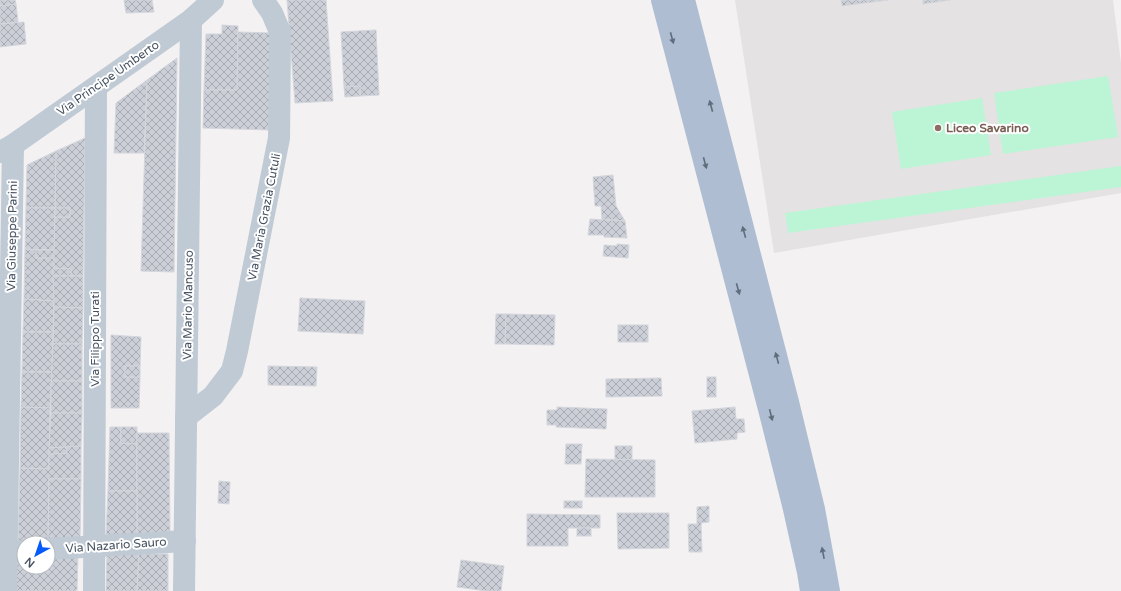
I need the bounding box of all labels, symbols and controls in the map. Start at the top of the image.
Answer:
one-way arrow [669,31,675,44]
street label: Via Principe Umberto [54,37,162,119]
one-way arrow [708,100,714,112]
place label: Liceo Savarino [946,121,1029,135]
marker: Liceo Savarino [933,123,943,133]
street label: Via Maria Grazia Cutuli [245,152,283,282]
one-way arrow [702,158,708,170]
street label: Via Giuseppe Parini [4,181,20,291]
one-way arrow [741,226,747,238]
street label: Via Mario Mancuso [180,250,196,360]
one-way arrow [735,283,741,295]
street label: Via Filippo Turati [88,291,102,387]
one-way arrow [773,352,779,364]
one-way arrow [768,409,774,421]
street label: Via Nazario Sauro [65,534,167,556]
north arrow [16,535,56,575]
one-way arrow [819,546,825,559]
text: N [22,554,37,570]

